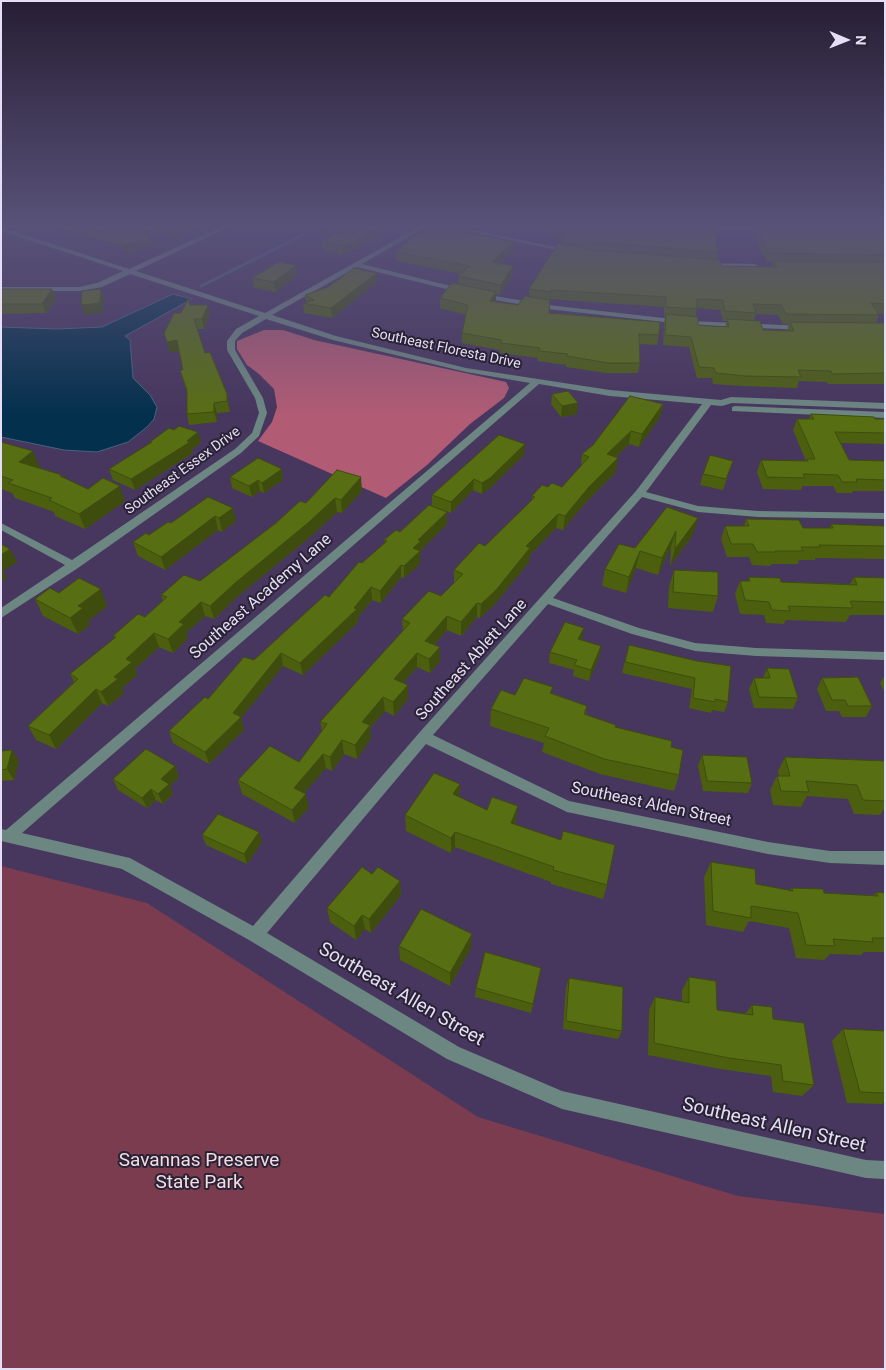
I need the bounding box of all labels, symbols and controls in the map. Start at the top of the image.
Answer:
north arrow [821,15,871,65]
text: N [853,35,869,45]
street label: Southeast Floresta Drive [370,325,522,373]
street label: Southeast Essex Drive [122,424,244,518]
street label: Southeast Academy Lane [186,530,336,664]
street label: Southeast Ablett Lane [412,595,532,725]
street label: Southeast Alden Street [569,779,733,831]
street label: Southeast Allen Street [314,938,488,1052]
street label: Southeast Allen Street [680,1094,868,1158]
park label: Savannas Preserve State Park [119,1150,279,1194]

